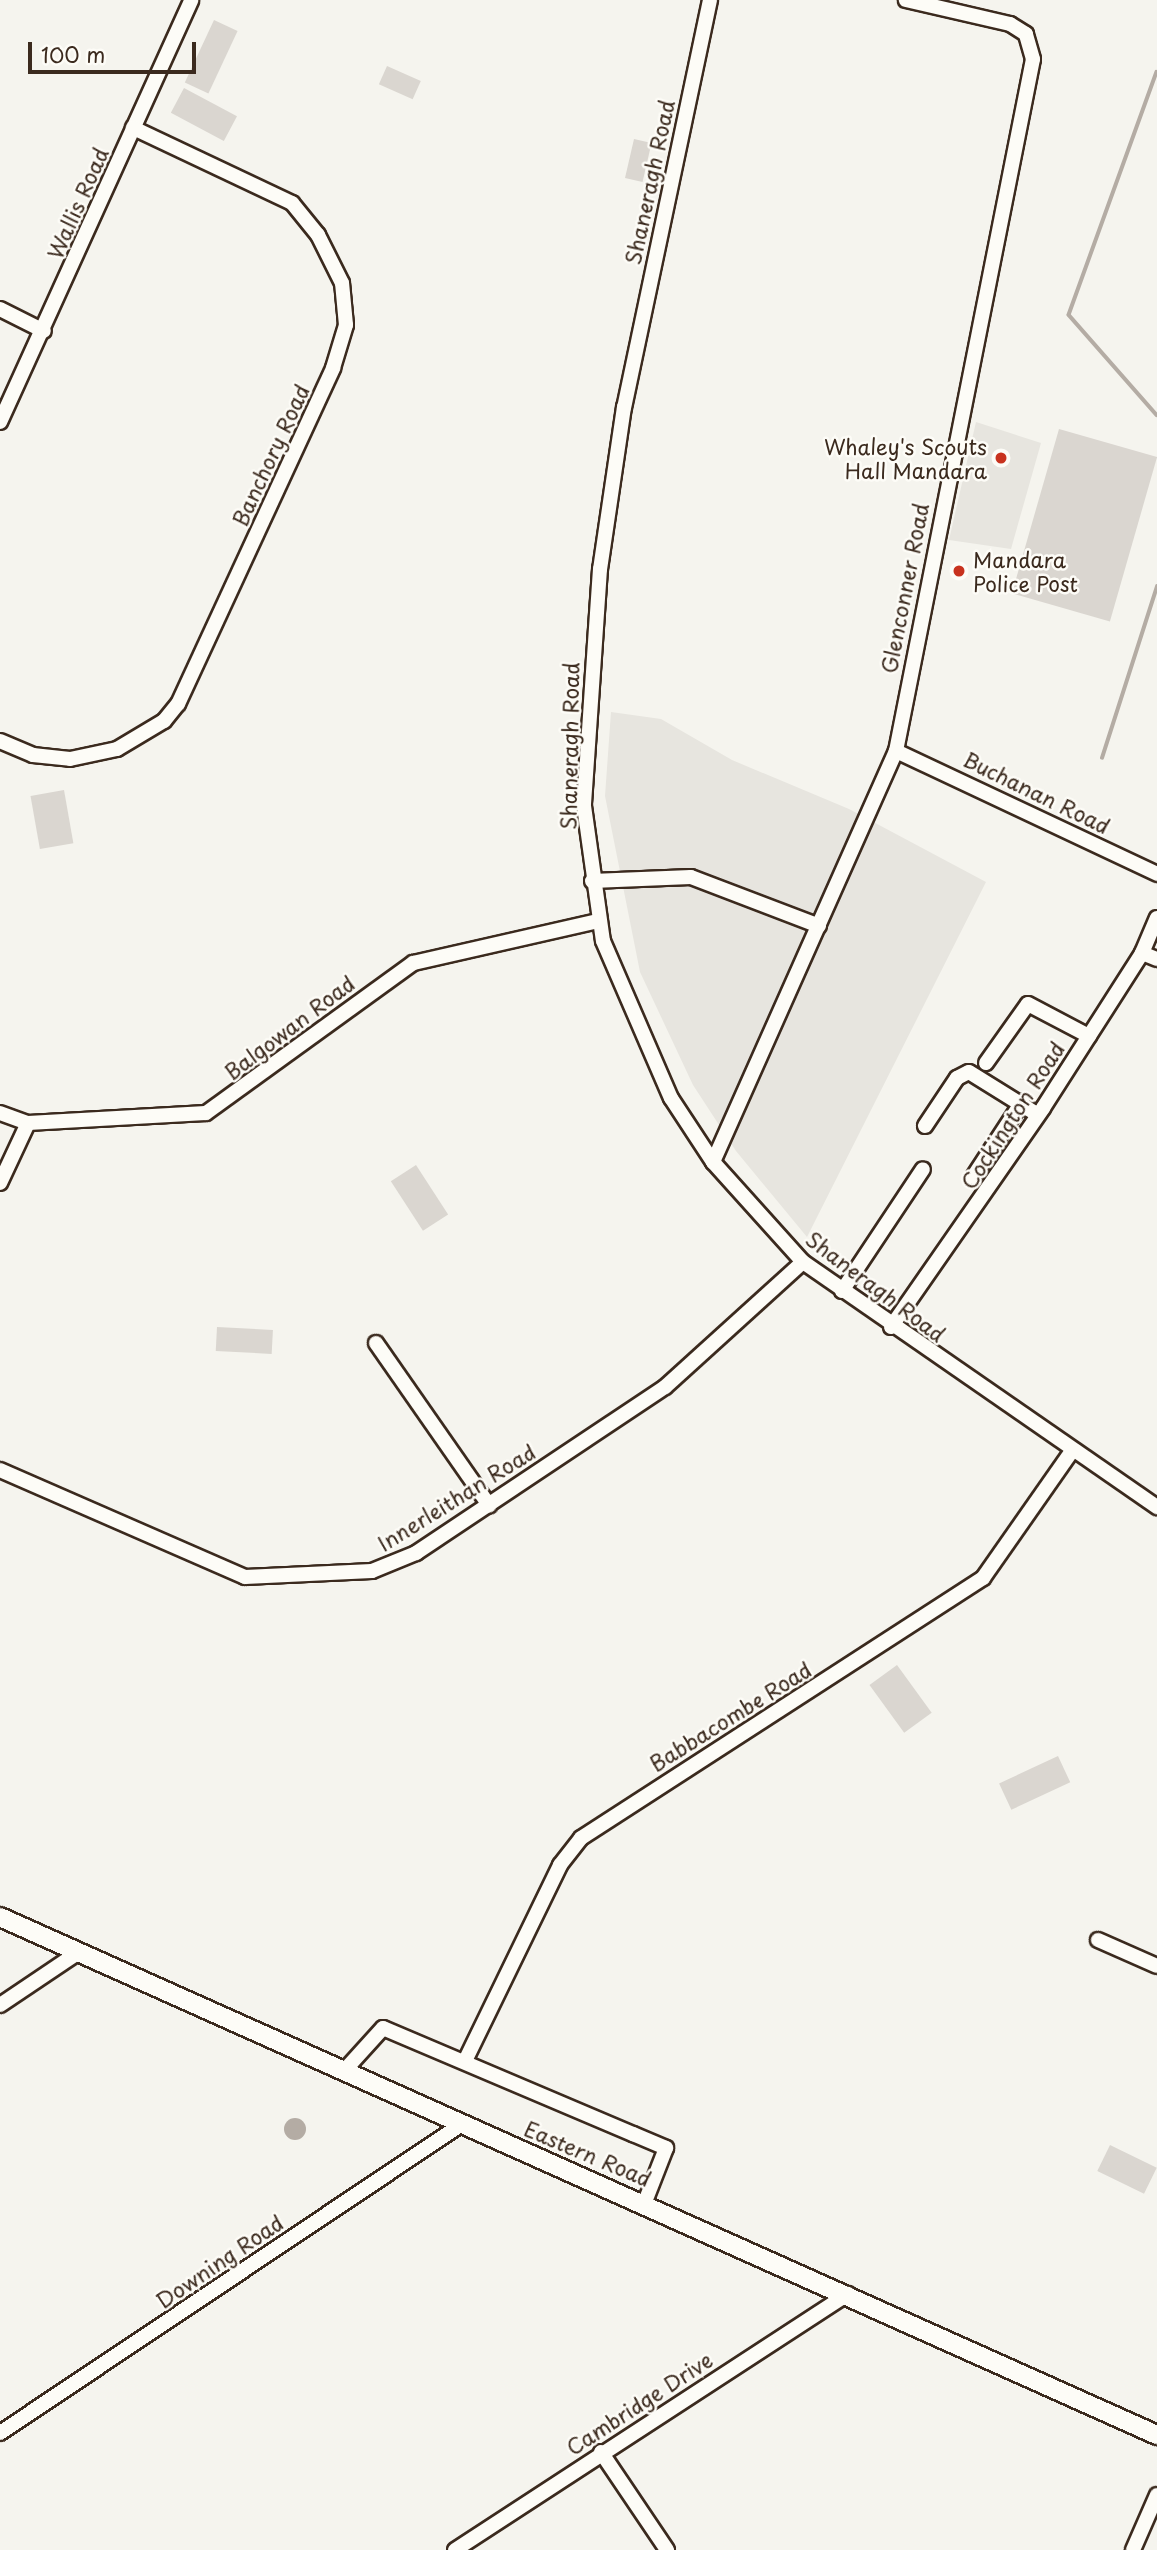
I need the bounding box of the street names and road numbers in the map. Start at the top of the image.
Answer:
street label: Shaneragh Road [619,98,679,266]
street label: Wallis Road [41,144,113,262]
street label: Banchory Road [226,380,314,530]
street label: Glenconner Road [875,500,933,676]
street label: Shaneragh Road [555,662,583,830]
street label: Buchanan Road [961,746,1113,838]
street label: Balgowan Road [219,970,359,1084]
street label: Cockington Road [955,1037,1069,1193]
street label: Shaneragh Road [802,1226,950,1346]
street label: Innerleithan Road [373,1439,539,1555]
street label: Babbacombe Road [643,1655,817,1777]
street label: Eastern Road [521,2115,655,2191]
street label: Downing Road [151,2209,287,2313]
street label: Cambridge Drive [561,2346,717,2460]

